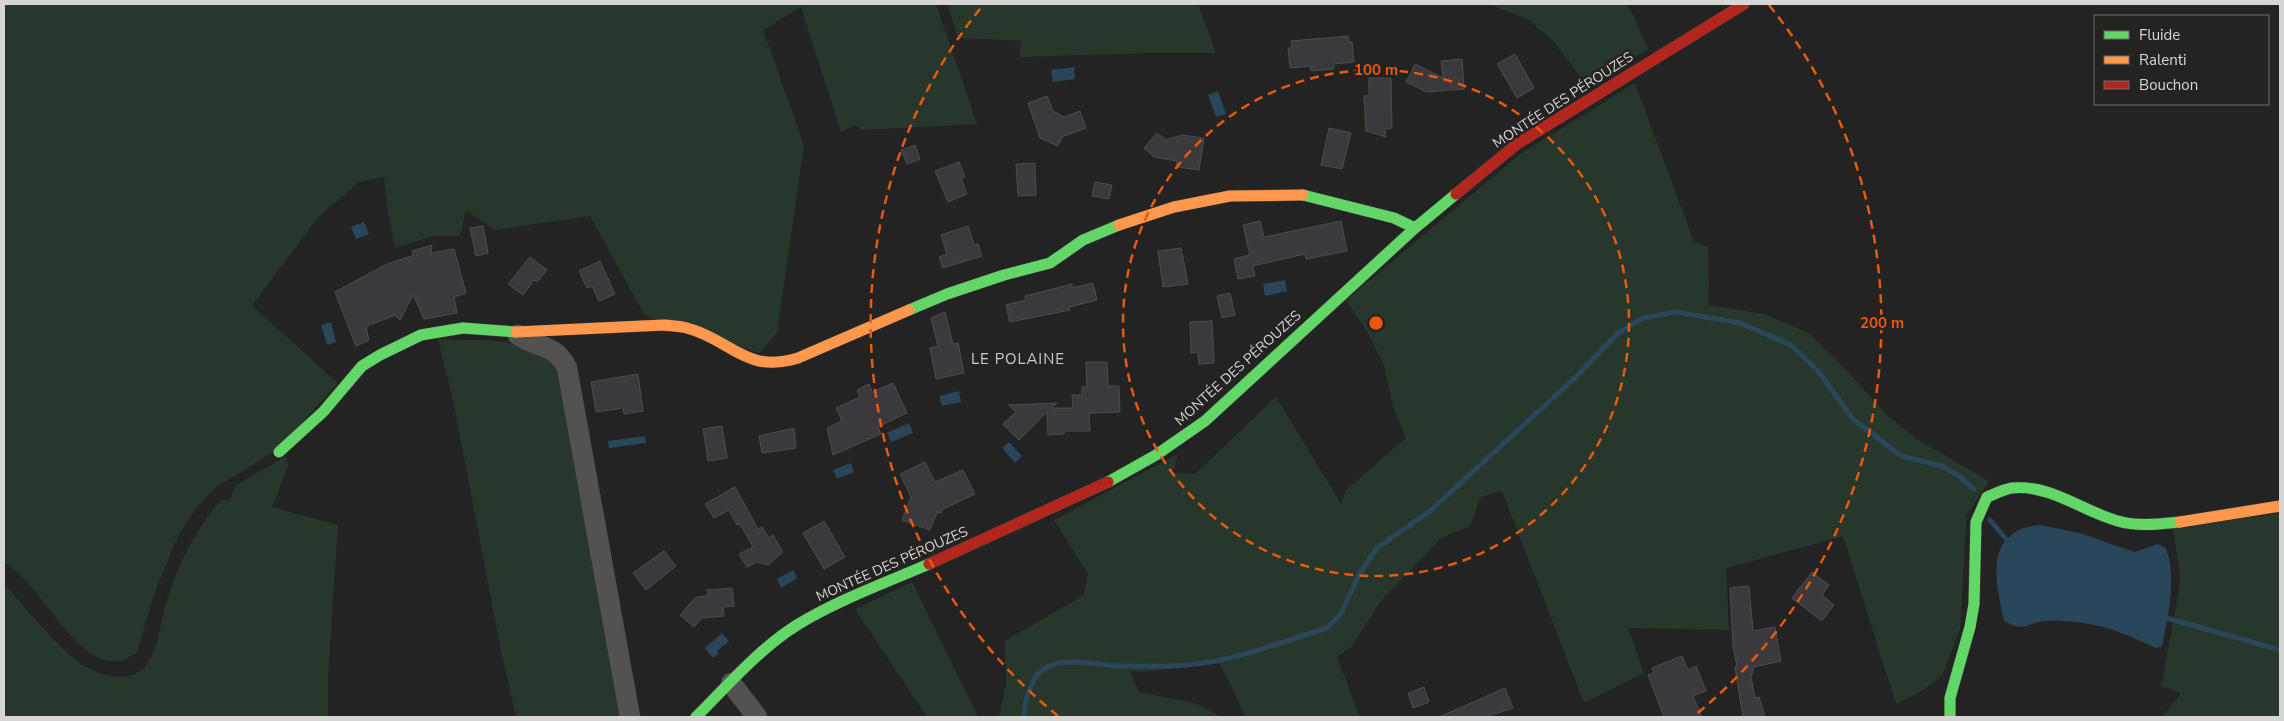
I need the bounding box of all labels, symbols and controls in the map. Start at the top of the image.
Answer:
legend [2094,15,2269,105]
text: Fluide [2139,25,2180,45]
street label: MONTÉE DES PÉROUZES [1489,47,1637,153]
text: Ralenti [2139,50,2187,70]
text: 100 m [1354,60,1398,80]
text: Bouchon [2139,75,2198,95]
street label: MONTÉE DES PÉROUZES [1171,306,1306,430]
text: 200 m [1860,313,1904,333]
centre of rings [1367,314,1385,332]
district label: LE POLAINE [971,349,1065,369]
street label: MONTÉE DES PÉROUZES [813,522,971,606]

